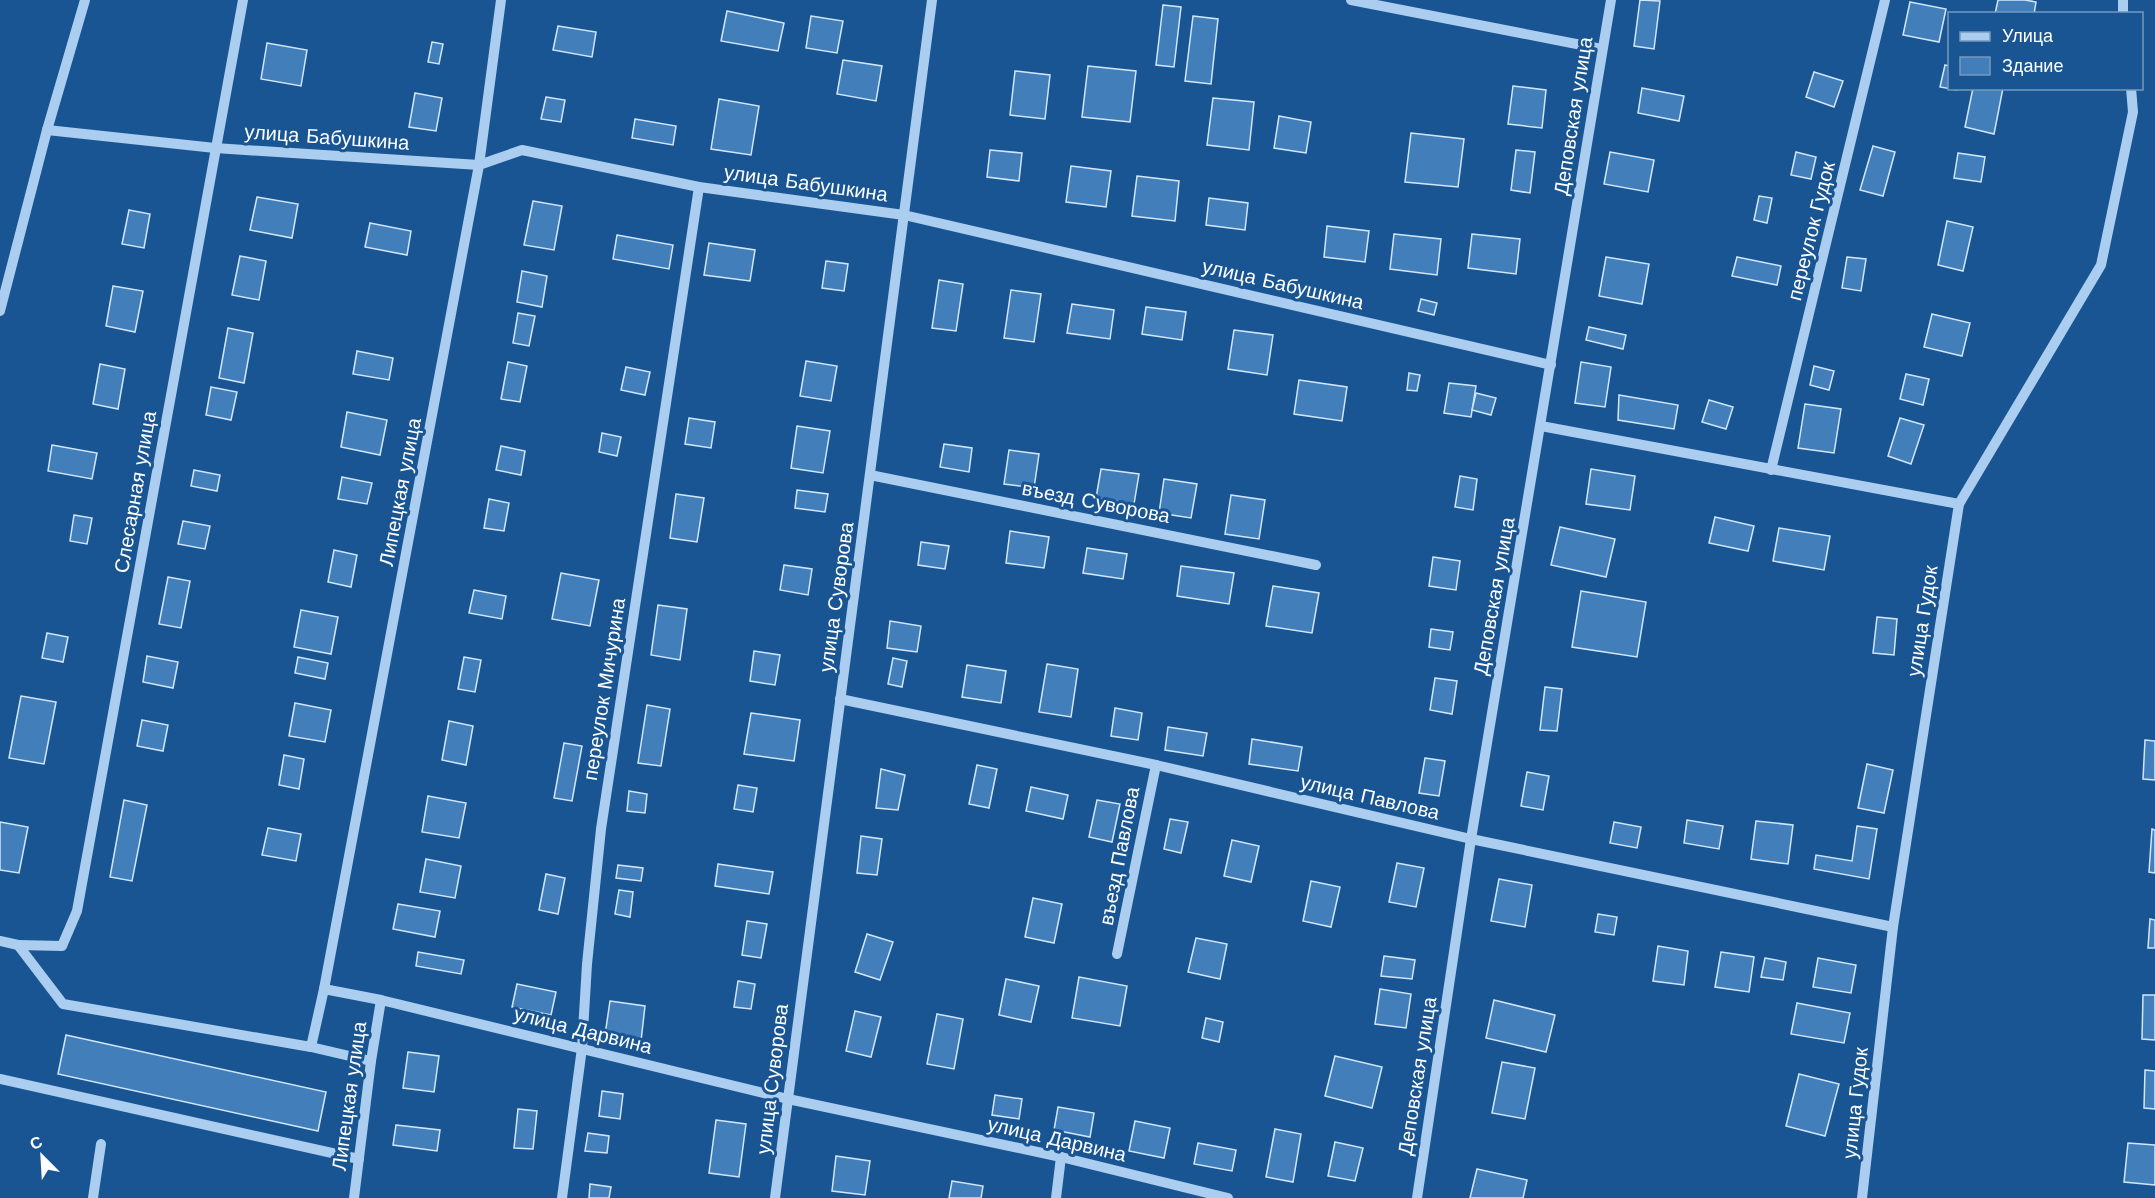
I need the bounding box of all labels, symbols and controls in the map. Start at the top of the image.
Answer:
legend [1948,12,2143,90]
text: Улица [2002,25,2054,46]
street label: Деповская улица [1549,34,1598,197]
text: Здание [2002,55,2063,76]
street label: улица Бабушкина [244,119,411,155]
street label: переулок Гудок [1782,159,1840,303]
street label: улица Бабушкина [723,160,890,207]
street label: улица Бабушкина [1200,254,1367,314]
street label: Слесарная улица [109,408,161,575]
street label: Липецкая улица [374,415,426,568]
street label: въезд Суворова [1020,476,1173,528]
street label: Деповская улица [1468,514,1520,677]
street label: улица Суворова [814,519,859,674]
street label: улица Гудок [1901,563,1943,678]
street label: переулок Мичурина [578,595,630,782]
street label: улица Павлова [1298,769,1443,825]
street label: въезд Павлова [1094,784,1144,927]
street label: Деповская улица [1393,994,1442,1157]
street label: улица Дарвина [511,1001,655,1059]
street label: улица Суворова [751,1001,793,1156]
street label: Липецкая улица [327,1019,371,1172]
street label: улица Гудок [1837,1046,1873,1160]
street label: улица Дарвина [985,1111,1130,1167]
north arrow [12,1126,72,1186]
text: С [27,1132,46,1154]

